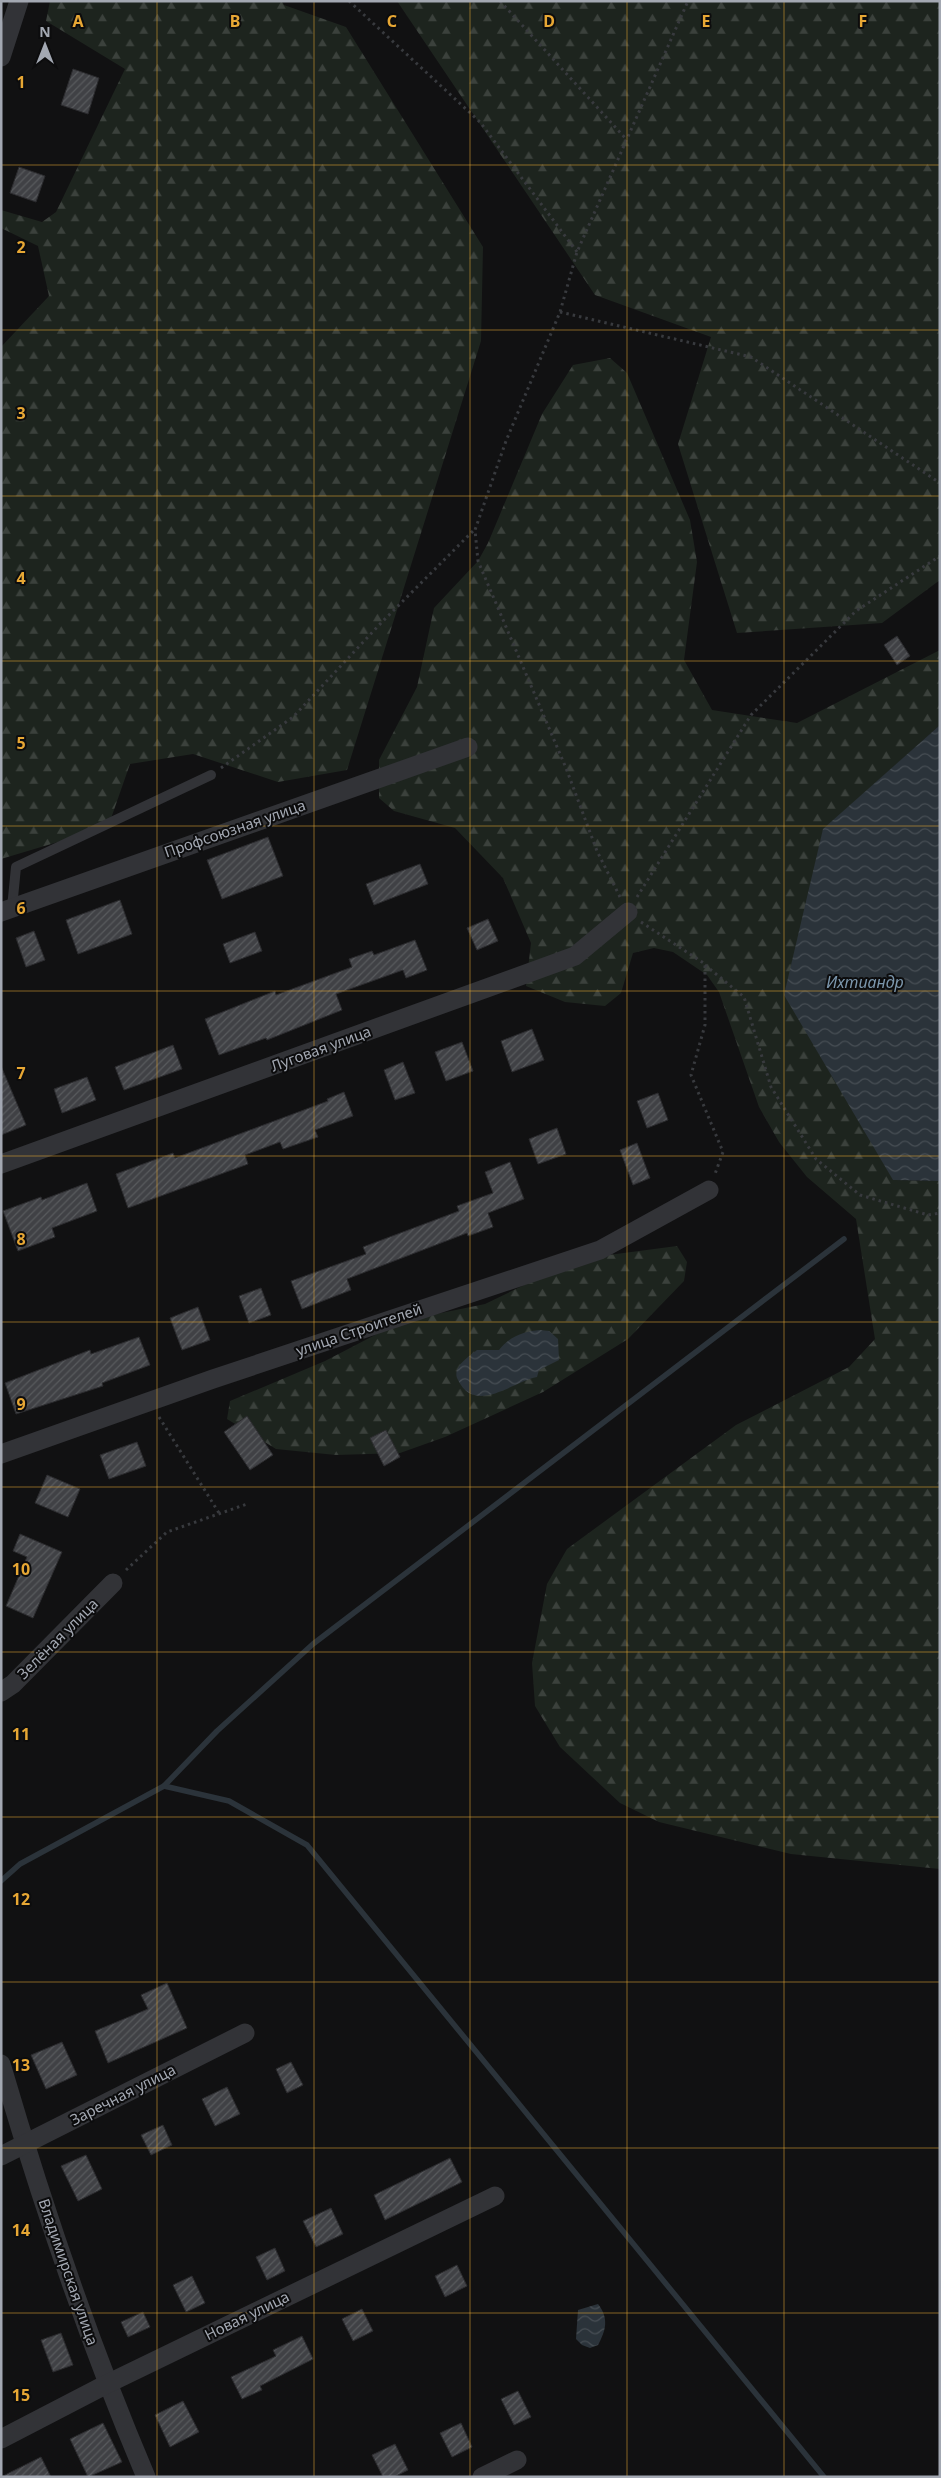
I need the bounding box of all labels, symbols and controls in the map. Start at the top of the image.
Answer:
text: A [72,10,84,32]
text: B [230,10,240,32]
text: C [387,10,397,32]
text: D [543,10,555,32]
text: E [702,10,711,32]
text: F [859,10,867,32]
north arrow [20,20,70,70]
text: N [39,22,51,41]
text: 1 [16,71,26,93]
text: 2 [16,236,26,258]
text: 3 [16,402,26,424]
text: 4 [16,567,26,589]
text: 5 [16,732,26,754]
street label: Профсоюзная улица [161,794,308,862]
text: 6 [16,897,26,919]
water label: Ихтиандр [826,971,904,993]
street label: Луговая улица [268,1021,374,1075]
text: 7 [16,1062,26,1084]
text: 8 [16,1228,26,1250]
street label: улица Строителей [293,1298,424,1360]
text: 9 [16,1393,26,1415]
text: 10 [12,1558,30,1580]
street label: Зелёная улица [13,1594,102,1683]
text: 11 [12,1723,30,1745]
text: 12 [12,1888,30,1910]
text: 13 [12,2054,30,2076]
street label: Заречная улица [66,2059,179,2129]
street label: Владимирская улица [34,2196,103,2348]
text: 14 [12,2219,30,2241]
street label: Новая улица [201,2286,292,2344]
text: 15 [12,2384,30,2406]

